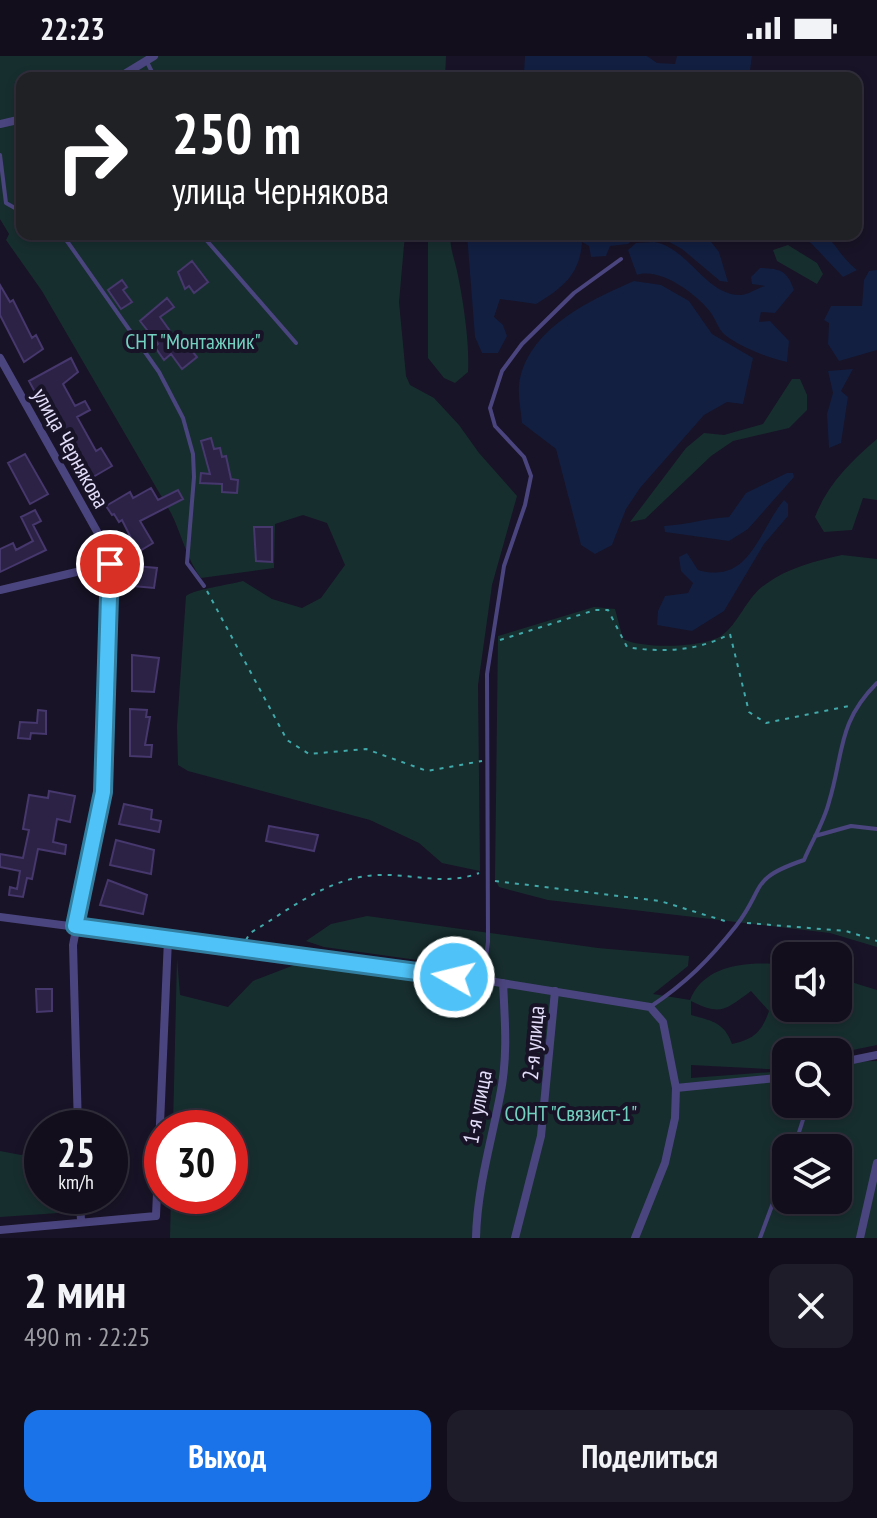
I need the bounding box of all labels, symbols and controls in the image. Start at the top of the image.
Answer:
text: 22:23 [40,9,105,48]
text: 250 m [172,97,301,169]
icon: right [40,104,144,208]
text: улица Чернякова [172,167,389,214]
park label: СНТ "Монтажник" [125,327,261,355]
street label: улица Чернякова [27,383,115,513]
pin [76,530,144,598]
icon: arrive [88,542,132,586]
position arrow [412,935,496,1019]
map controls [772,942,852,1214]
button: sound [772,942,852,1022]
street label: 2-я улица [516,1005,550,1081]
button: search [772,1038,852,1118]
street label: 1-я улица [456,1068,498,1146]
park label: СОНТ "Связист-1" [505,1099,637,1127]
speed limit sign: 30 [144,1110,248,1214]
text: 25 [57,1126,95,1178]
button: layers [772,1134,852,1214]
text: km/h [58,1169,94,1195]
text: 2 мин [24,1259,126,1321]
button: close [769,1264,853,1348]
text: 490 m · 22:25 [24,1320,150,1353]
button: Выход [24,1410,431,1502]
button: Поделиться [447,1410,853,1502]

